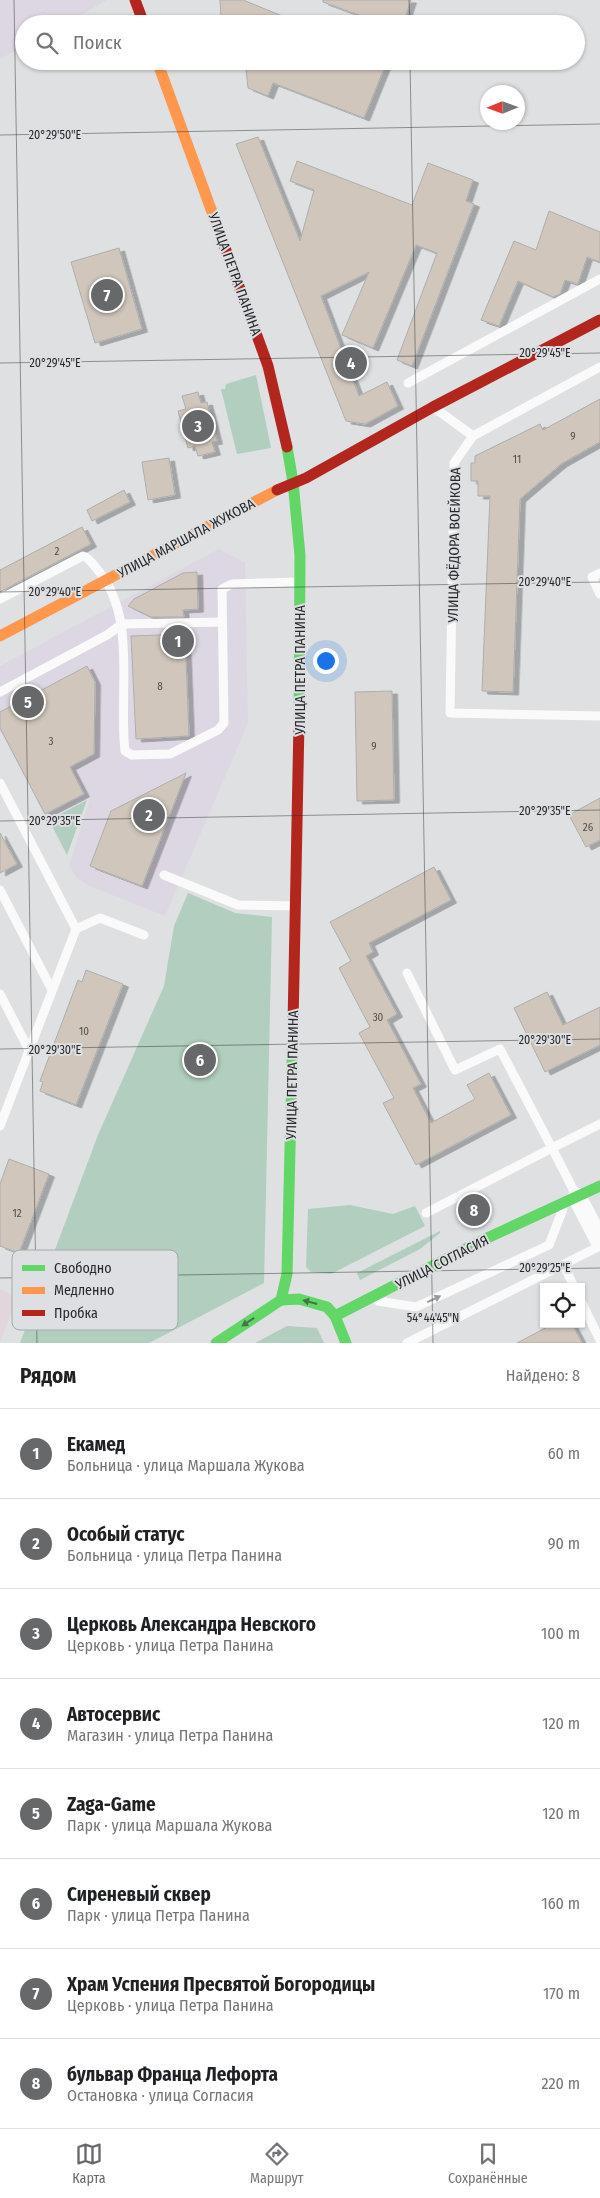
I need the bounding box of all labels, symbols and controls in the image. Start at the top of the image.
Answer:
search box [15,15,585,70]
icon: search [33,29,61,57]
text: Поиск [73,31,122,54]
north arrow [480,85,525,130]
text: 20°29'50"E [29,128,82,142]
street label: УЛИЦА ПЕТРА ПАНИНА [204,209,265,339]
pin: 7 [91,276,123,314]
pin: 4 [335,344,367,382]
text: 20°29'45"E [519,346,571,360]
text: 20°29'45"E [29,356,81,370]
pin: 3 [182,407,214,445]
house number: 9 [570,430,576,443]
house number: 11 [513,453,521,466]
street label: УЛИЦА ФЁДОРА ВОЕЙКОВА [445,466,464,624]
street label: УЛИЦА МАРШАЛА ЖУКОВА [114,495,258,582]
house number: 2 [55,545,60,558]
text: 20°29'40"E [519,575,571,589]
text: 20°29'40"E [29,585,81,599]
street label: УЛИЦА ПЕТРА ПАНИНА [292,605,309,736]
pin: 1 [162,622,194,660]
your location [313,648,339,674]
house number: 8 [157,680,163,693]
pin: 5 [12,683,44,721]
house number: 3 [49,735,54,748]
house number: 9 [371,740,377,753]
pin: 2 [133,796,165,834]
text: 20°29'35"E [519,804,571,818]
text: 20°29'35"E [29,814,81,828]
house number: 26 [583,821,594,834]
street label: УЛИЦА ПЕТРА ПАНИНА [283,1009,302,1141]
house number: 30 [373,1011,384,1024]
house number: 10 [79,1025,89,1038]
text: 20°29'30"E [519,1033,572,1047]
pin: 6 [184,1041,216,1079]
text: 20°29'30"E [29,1043,82,1057]
pin: 8 [458,1191,490,1229]
house number: 12 [12,1207,22,1220]
street label: УЛИЦА СОГЛАСИЯ [392,1232,492,1294]
legend [12,1250,178,1330]
text: Свободно [54,1260,112,1277]
text: 20°29'25"E [519,1261,571,1275]
text: Медленно [54,1282,114,1299]
map controls [540,1283,585,1328]
button: locate [540,1283,585,1328]
one-way arrow [427,1295,441,1303]
one-way arrow [303,1298,318,1306]
text: Пробка [54,1305,98,1322]
text: 54°44'45"N [407,1311,459,1325]
one-way arrow [242,1317,255,1326]
text: Рядом [20,1363,76,1389]
text: Найдено: 8 [506,1366,580,1385]
text: Екамед [67,1433,125,1456]
text: 1 [33,1444,39,1463]
text: 60 m [548,1444,580,1463]
text: Больница · улица Маршала Жукова [67,1456,305,1475]
text: Особый статус [67,1523,185,1546]
text: 2 [32,1534,40,1553]
text: 90 m [548,1534,580,1553]
text: Больница · улица Петра Панина [67,1546,282,1565]
text: Церковь Александра Невского [67,1613,316,1636]
text: 3 [32,1624,40,1643]
text: 100 m [541,1624,580,1643]
text: Церковь · улица Петра Панина [67,1636,274,1655]
text: Автосервис [67,1703,160,1726]
text: 4 [32,1714,40,1733]
text: 120 m [542,1714,580,1733]
text: Магазин · улица Петра Панина [67,1726,273,1745]
text: Zaga-Game [67,1793,156,1816]
text: 5 [32,1804,40,1823]
text: 120 m [542,1804,580,1823]
text: Парк · улица Маршала Жукова [67,1816,272,1835]
text: Сиреневый сквер [67,1883,211,1906]
text: 6 [32,1894,40,1913]
text: 160 m [541,1894,580,1913]
text: Парк · улица Петра Панина [67,1906,250,1925]
text: Храм Успения Пресвятой Богородицы [67,1973,375,1996]
text: 7 [33,1984,39,2003]
text: 170 m [543,1984,580,2003]
text: Церковь · улица Петра Панина [67,1996,274,2015]
text: бульвар Франца Лефорта [67,2063,278,2086]
text: 8 [32,2074,40,2093]
text: 220 m [541,2074,580,2093]
text: Остановка · улица Согласия [67,2086,254,2105]
tab: Карта [72,2140,106,2187]
tab: Маршрут [250,2140,304,2187]
tab: Сохранённые [448,2140,528,2187]

